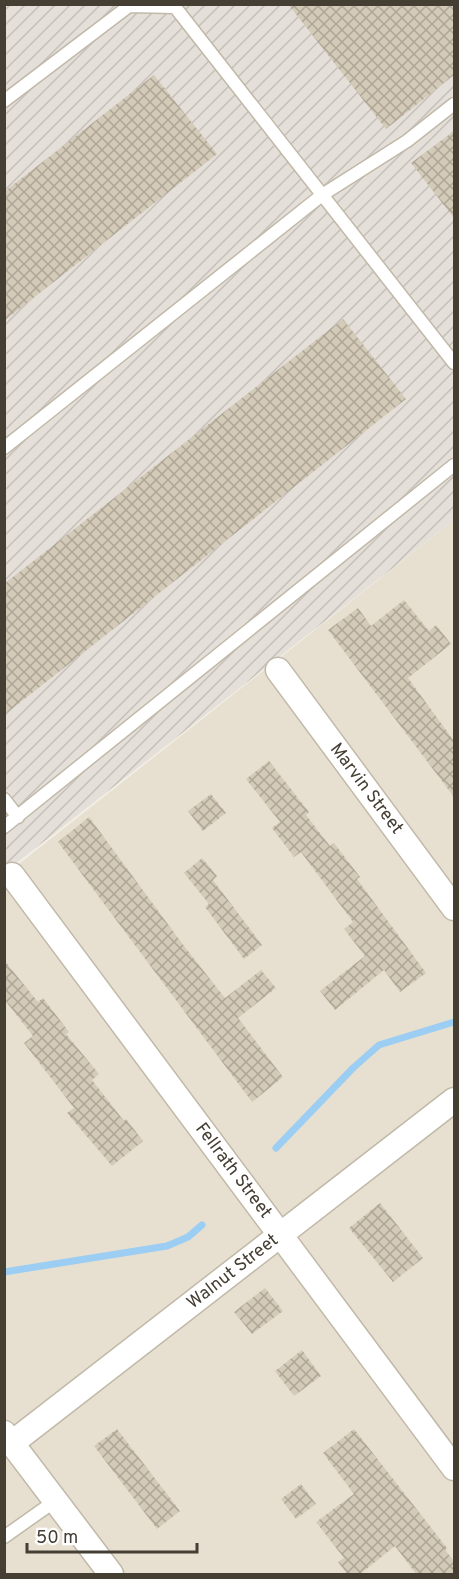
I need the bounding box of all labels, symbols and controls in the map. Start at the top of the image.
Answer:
street label: Marvin Street [324,739,408,839]
street label: Fellrath Street [190,1119,276,1223]
street label: Walnut Street [183,1229,283,1315]
scale bar [27,1516,196,1554]
text: 50 m [36,1527,78,1550]

